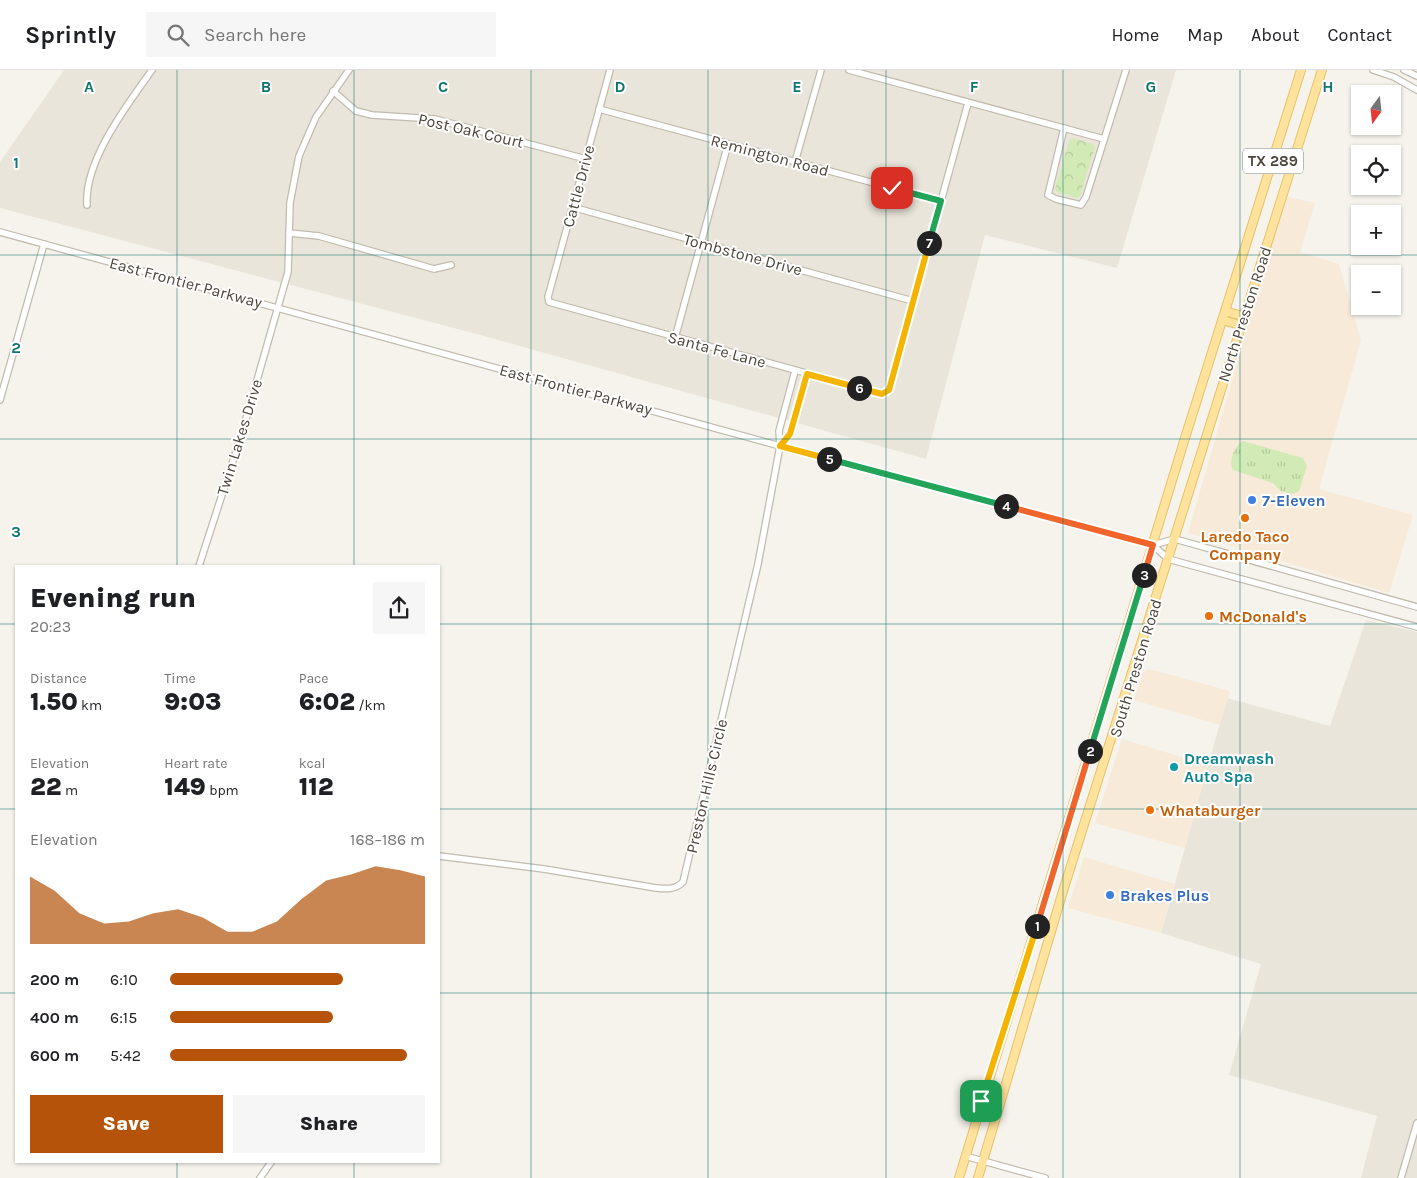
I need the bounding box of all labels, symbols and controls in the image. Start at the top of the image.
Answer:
search box [146,12,496,57]
text: Sprintly [25,21,116,49]
icon: search [164,21,192,49]
text: Search here [204,24,306,46]
text: Home [1111,24,1159,46]
text: Map [1187,24,1223,46]
text: About [1251,24,1300,46]
text: Contact [1328,24,1392,46]
text: A [84,77,94,96]
text: B [261,77,271,96]
text: C [438,77,448,96]
text: D [615,77,626,96]
text: E [792,77,802,96]
text: F [970,77,979,96]
text: G [1146,77,1156,96]
text: H [1322,77,1334,96]
north arrow [1351,85,1401,135]
map controls [1351,85,1401,315]
street label: Post Oak Court [416,109,526,152]
street label: Remington Road [709,131,831,180]
street label: Cattle Drive [558,143,599,229]
button: locate [1351,145,1401,195]
road number: TX 289 [1243,148,1303,174]
text: 1 [13,153,19,172]
pin [871,167,913,209]
icon: check [878,174,906,202]
button: + [1351,205,1401,255]
street label: Tombstone Drive [681,229,804,279]
pin: 7 [916,230,942,256]
text: 7 [926,235,933,252]
street label: North Preston Road [1214,244,1275,384]
street label: East Frontier Parkway [107,253,265,312]
button: − [1351,265,1401,315]
street label: Santa Fe Lane [666,327,768,372]
text: 2 [11,338,21,357]
street label: East Frontier Parkway [497,360,655,419]
pin: 6 [846,376,872,400]
street label: Twin Lakes Drive [213,377,266,498]
text: 6 [855,380,864,397]
pin: 5 [816,446,842,472]
text: 5 [825,451,834,468]
place label: 7-Eleven [1262,491,1325,510]
pin: 4 [994,494,1018,518]
marker: 7-Eleven [1246,494,1258,506]
text: 4 [1002,498,1011,515]
marker: Laredo Taco Company [1239,512,1251,524]
text: 3 [11,522,21,541]
place label: Laredo Taco Company [1201,527,1289,564]
pin: 3 [1132,562,1156,588]
text: 3 [1140,567,1149,584]
text: Evening run [30,581,196,614]
button: share [373,582,425,634]
street label: South Preston Road [1105,597,1166,740]
place label: McDonald's [1219,607,1307,626]
marker: McDonald's [1203,610,1215,622]
text: 20:23 [30,617,71,636]
text: Distance [30,670,87,687]
text: Time [164,670,196,687]
text: Pace [299,670,329,687]
text: 1.50 [30,687,78,716]
text: 9:03 [164,687,221,716]
text: 6:02 [299,687,355,716]
text: km [78,697,102,714]
text: /km [355,697,386,714]
street label: Preston Hills Circle [682,717,731,855]
pin: 2 [1078,738,1102,764]
text: 2 [1086,743,1095,760]
place label: Dreamwash Auto Spa [1184,749,1274,786]
text: Elevation [30,755,89,772]
text: Heart rate [164,755,227,772]
text: kcal [299,755,325,772]
marker: Dreamwash Auto Spa [1168,761,1180,773]
text: 22 [30,772,62,801]
text: 149 [164,772,206,801]
text: 112 [299,772,334,801]
text: m [62,782,78,799]
text: bpm [206,782,239,799]
place label: Whataburger [1160,801,1261,820]
marker: Whataburger [1144,804,1156,816]
text: Elevation [30,830,98,849]
text: 168–186 m [350,830,425,849]
place label: Brakes Plus [1120,886,1209,905]
marker: Brakes Plus [1104,889,1116,901]
pin: 1 [1024,914,1050,938]
text: 1 [1035,918,1040,935]
text: 200 m [30,970,79,989]
text: 6:10 [110,970,138,989]
text: 400 m [30,1008,79,1027]
text: 6:15 [110,1008,137,1027]
text: 600 m [30,1046,79,1065]
text: 5:42 [110,1046,141,1065]
pin [960,1080,1002,1122]
icon: arrive [967,1087,995,1115]
button: Save [30,1095,223,1153]
button: Share [233,1095,425,1153]

